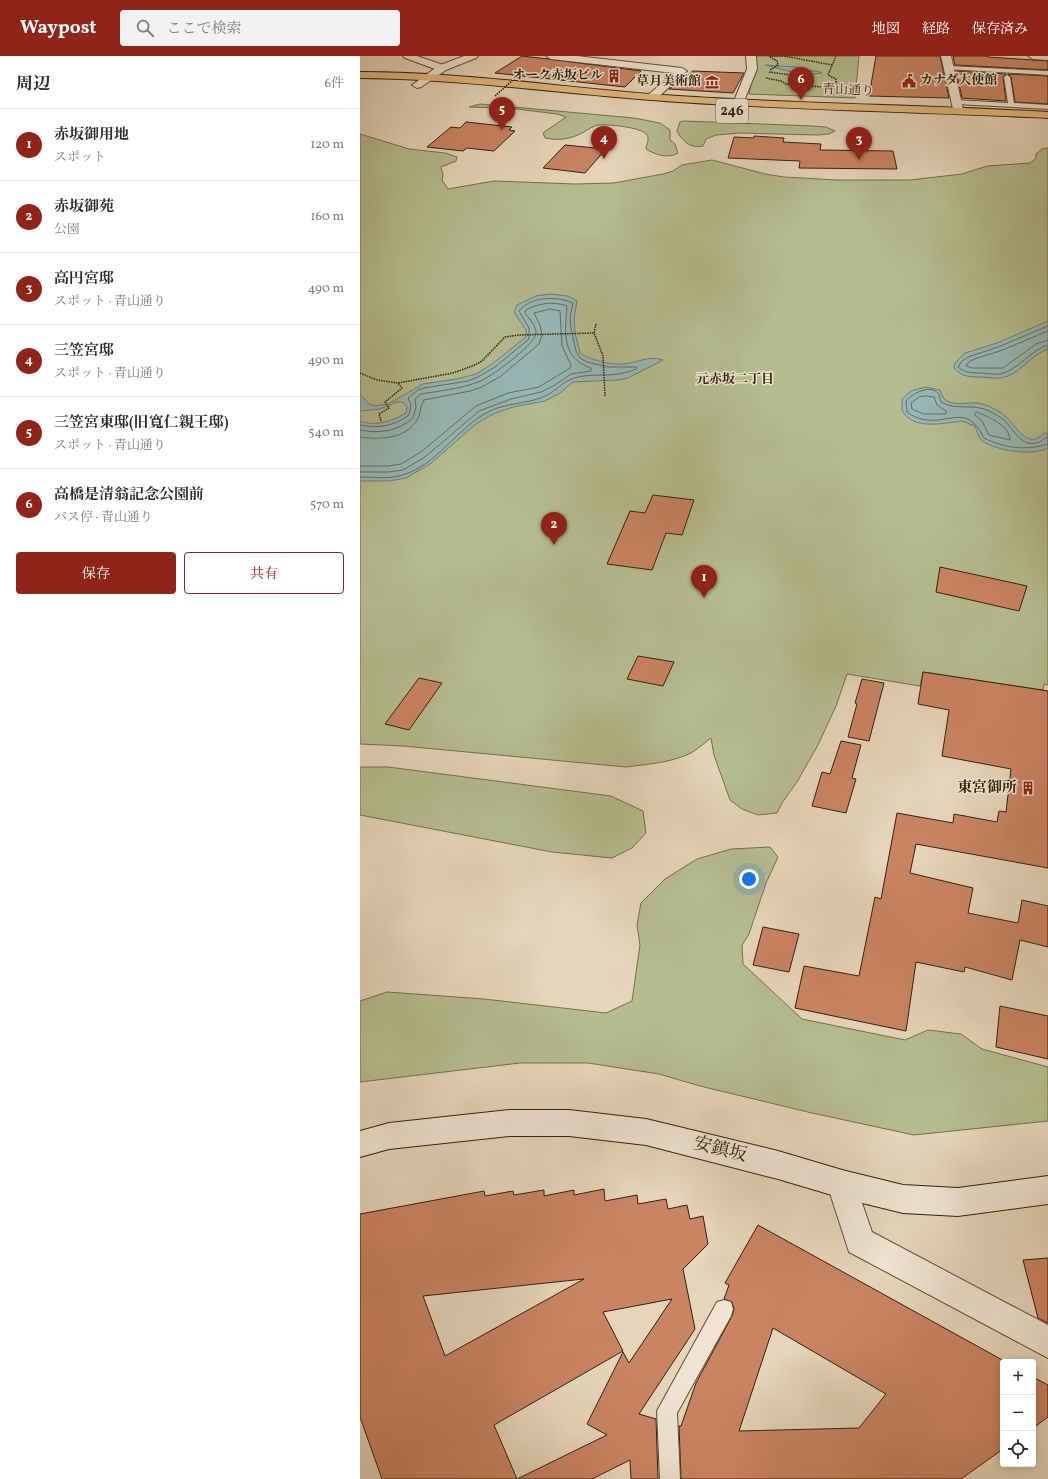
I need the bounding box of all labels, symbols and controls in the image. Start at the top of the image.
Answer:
search box [120,10,400,46]
text: Waypost [20,15,96,41]
icon: search [134,17,156,39]
text: ここで検索 [166,19,241,40]
text: 地図 [872,20,900,39]
text: 経路 [922,20,950,39]
text: 保存済み [972,20,1028,39]
place label: オーク赤坂ビル [512,67,603,85]
pin: 6 [788,67,814,100]
building icon: オーク赤坂ビル [606,68,622,84]
place label: カナダ大使館 [920,72,997,90]
text: 周辺 [16,73,50,96]
place label: 草月美術館 [636,73,701,91]
public building icon: カナダ大使館 [901,73,917,89]
museum icon: 草月美術館 [704,74,720,90]
text: 6件 [324,75,344,93]
street label: 青山通り [822,81,874,101]
pin: 5 [489,97,515,130]
road number: 246 [716,99,748,123]
text: 赤坂御用地 [54,125,129,146]
pin: 4 [591,126,617,159]
pin: 3 [846,127,872,160]
text: 1 [26,136,32,154]
text: 120 m [310,136,344,154]
text: スポット [54,149,106,167]
text: 赤坂御苑 [54,197,114,218]
text: 2 [26,208,32,226]
text: 160 m [310,208,344,226]
text: 公園 [54,221,80,239]
text: 高円宮邸 [54,269,114,290]
text: 3 [26,280,32,298]
text: 490 m [308,280,344,298]
text: スポット · 青山通り [54,293,166,311]
text: 三笠宮邸 [54,341,114,362]
text: 4 [25,352,33,370]
text: 490 m [308,352,344,370]
text: スポット · 青山通り [54,365,166,383]
district label: 元赤坂二丁目 [696,371,774,389]
text: 三笠宮東邸(旧寬仁親王邸) [54,413,229,434]
text: 5 [26,424,32,442]
text: 540 m [308,424,344,442]
text: スポット · 青山通り [54,437,166,455]
text: 高橋是清翁記念公園前 [54,485,204,506]
text: 6 [25,496,33,514]
text: 570 m [310,496,344,514]
text: バス停 · 青山通り [54,509,153,527]
pin: 2 [541,512,567,545]
button: 保存 [16,552,176,594]
button: 共有 [184,552,344,594]
pin: 1 [691,565,717,598]
place label: 東宮御所 [957,778,1017,799]
building icon: 東宮御所 [1020,780,1036,796]
your location [739,869,759,889]
street label: 安鎮坂 [691,1131,749,1169]
map controls [1000,1359,1036,1467]
button: + [1000,1359,1036,1395]
button: − [1000,1395,1036,1431]
button: locate [1000,1431,1036,1467]

